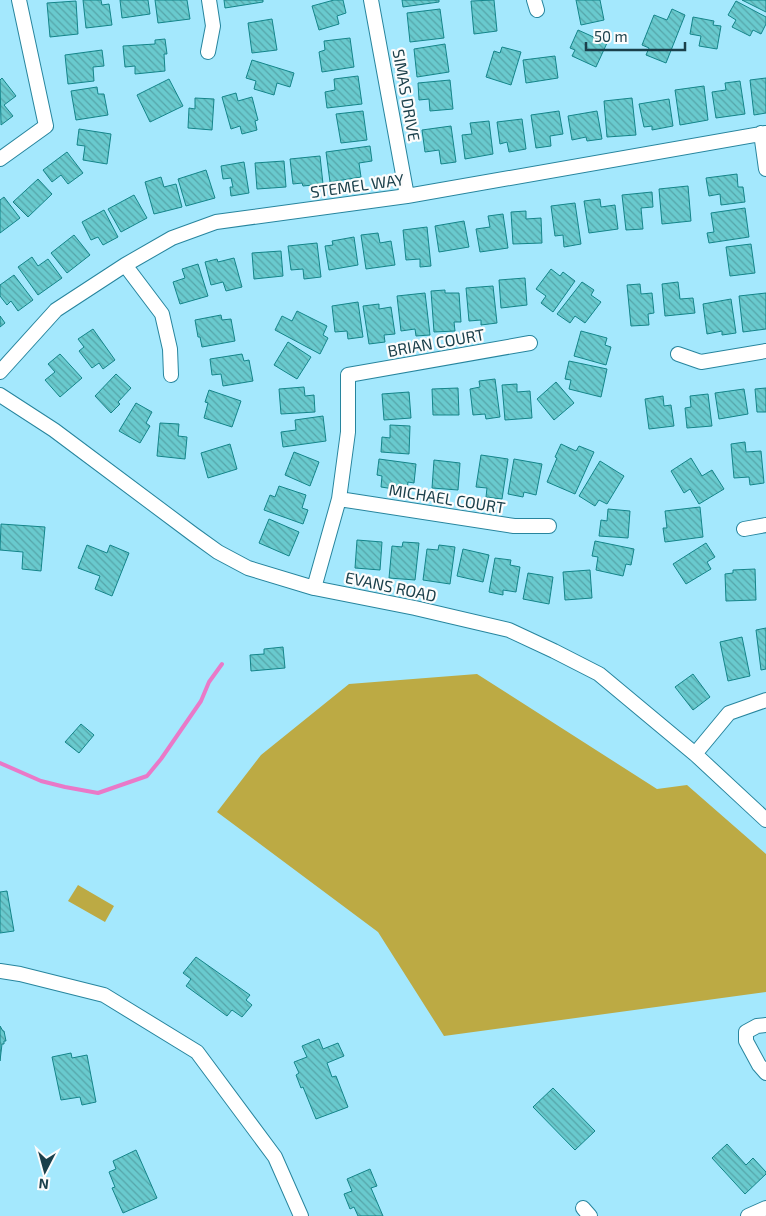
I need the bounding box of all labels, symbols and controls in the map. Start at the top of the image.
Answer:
scale bar [586,20,685,52]
text: 50 m [594,27,628,45]
street label: SIMAS DRIVE [390,48,424,143]
street label: STEMEL WAY [309,169,405,201]
street label: BRIAN COURT [386,324,486,360]
street label: MICHAEL COURT [387,479,507,517]
street label: EVANS ROAD [344,567,438,605]
north arrow [20,1146,70,1196]
text: N [38,1175,50,1193]

